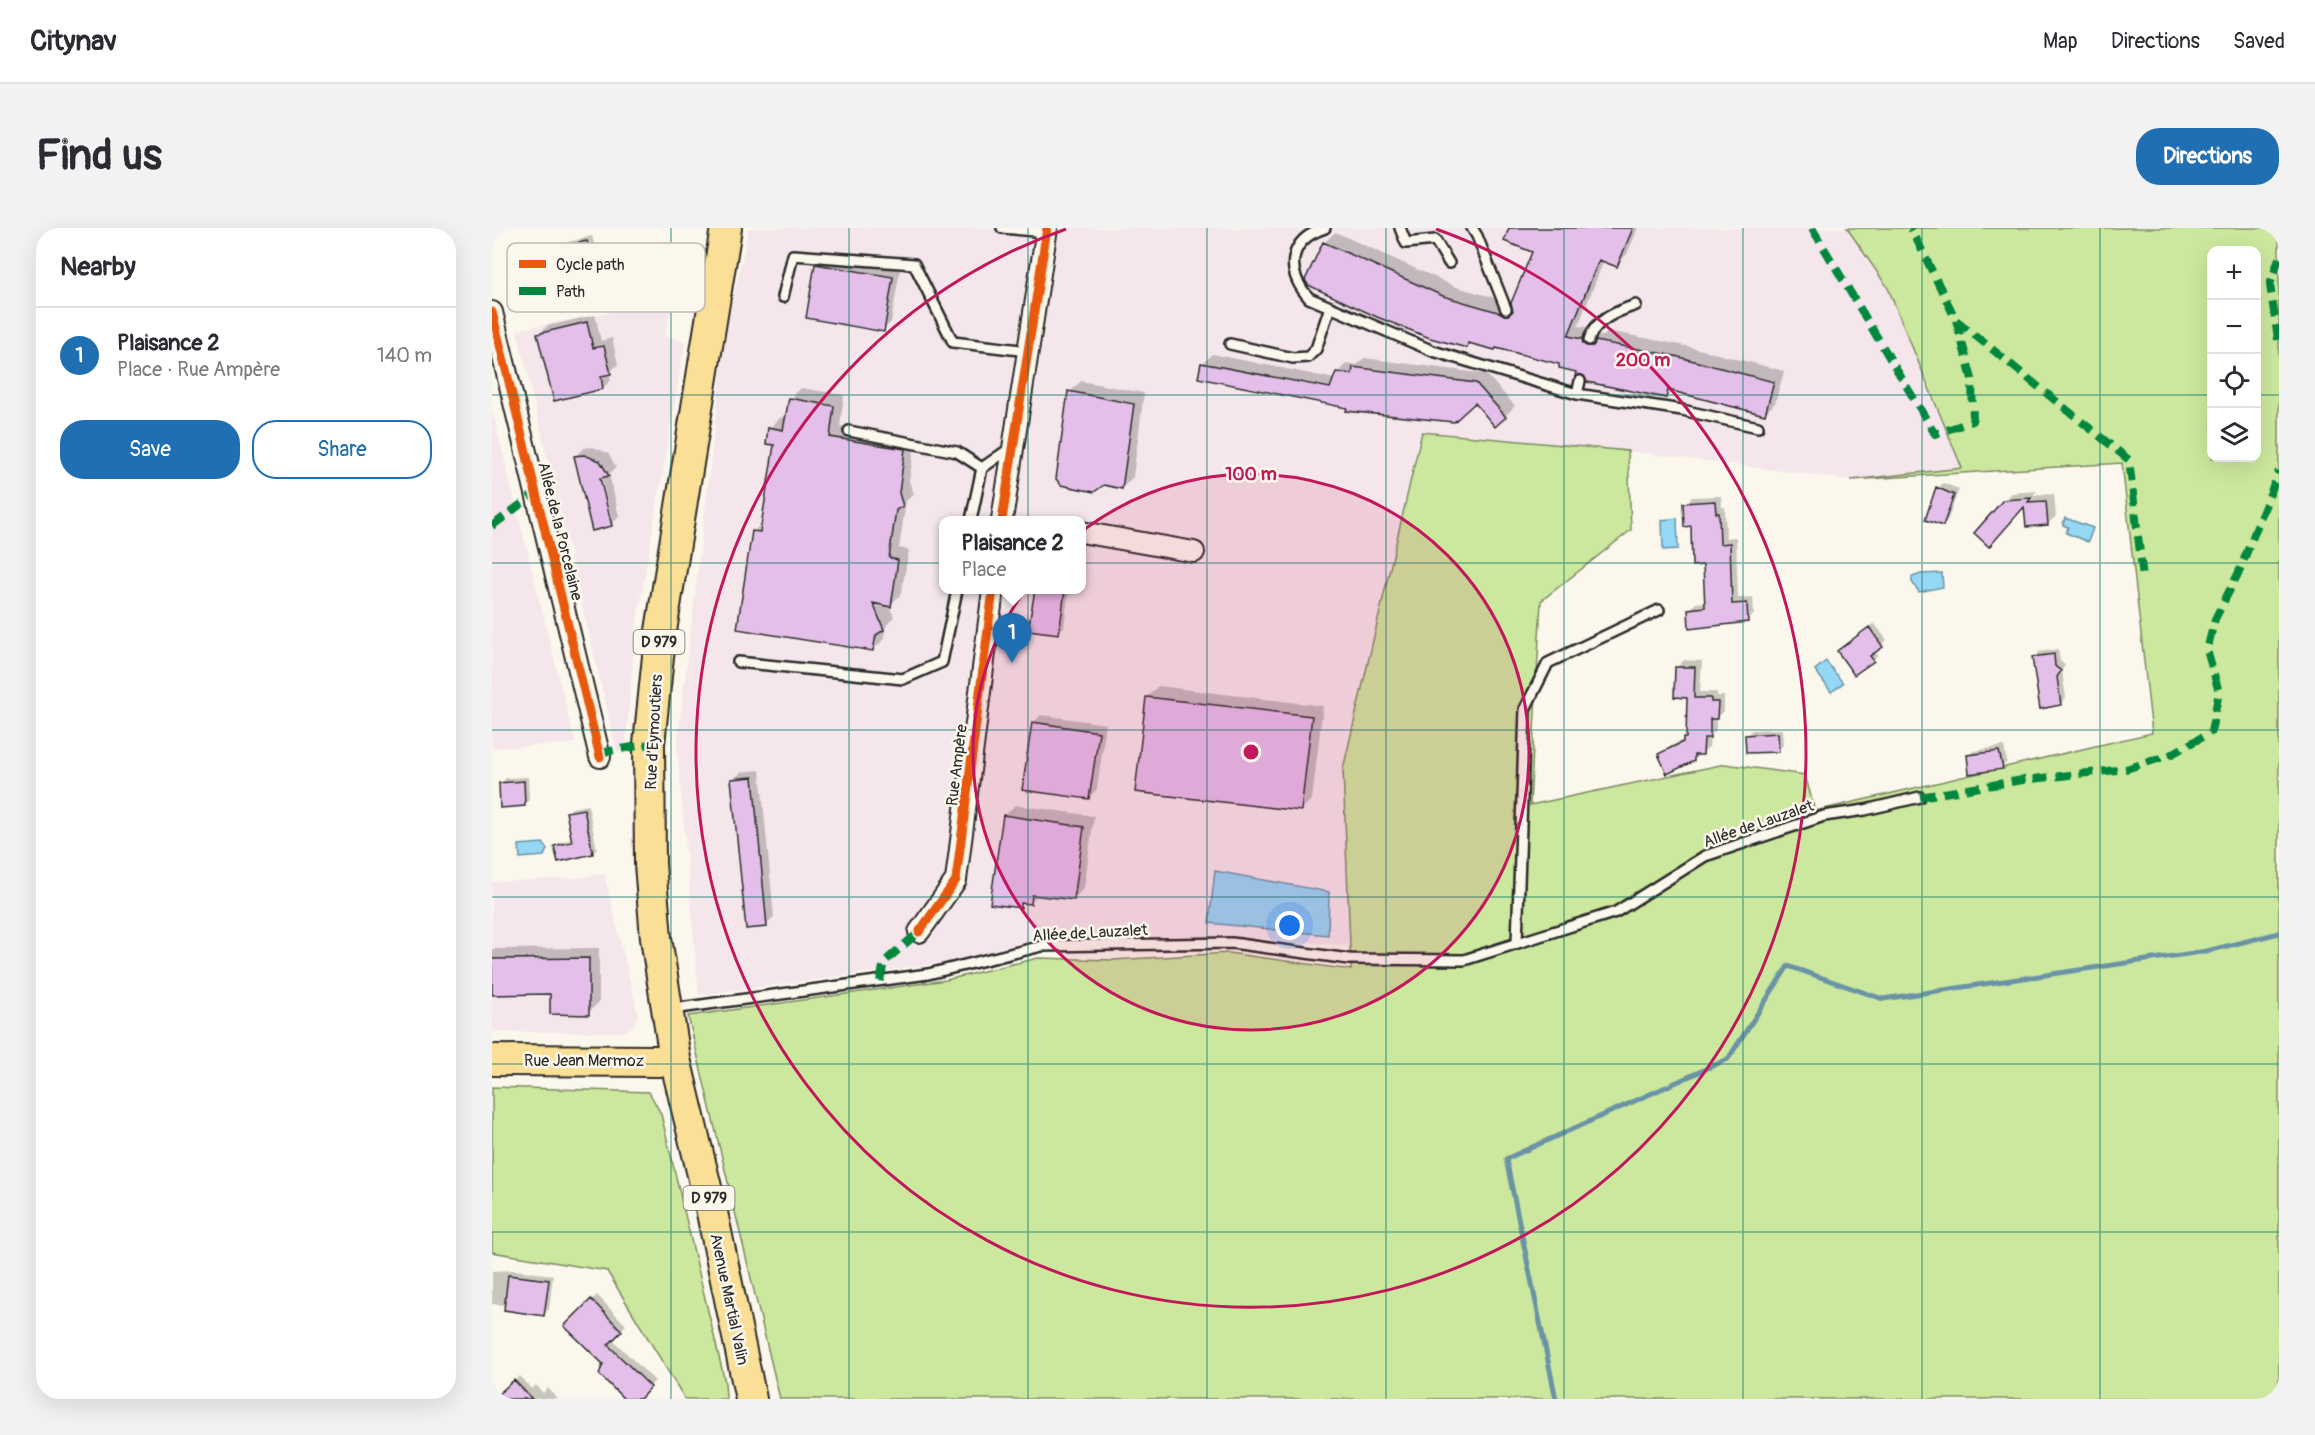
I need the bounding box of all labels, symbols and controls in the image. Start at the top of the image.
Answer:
text: Citynav [30,24,117,59]
text: Map [2043,28,2078,55]
text: Directions [2111,28,2200,55]
text: Saved [2233,28,2285,55]
button: Directions [2136,128,2279,185]
text: Find us [36,130,162,182]
legend [507,243,705,312]
map controls [2207,246,2261,462]
button: + [2207,246,2261,300]
text: Nearby [60,251,136,283]
text: Cycle path [556,255,624,275]
text: Path [556,282,585,302]
button: − [2207,300,2261,354]
text: Plaisance 2 [117,329,219,357]
text: 1 [76,343,83,368]
text: 140 m [377,343,432,368]
text: 200 m [1616,349,1670,372]
button: locate [2207,354,2261,408]
text: Place · Rue Ampère [117,357,280,382]
button: layers [2207,408,2261,462]
button: Save [60,420,240,479]
button: Share [252,420,432,479]
street label: Allée de la Porcelaine [533,460,587,603]
text: 100 m [1225,463,1277,486]
popup [939,516,1086,594]
text: Plaisance 2 [961,529,1064,557]
text: Place [961,557,1006,582]
pin: 1 [992,614,1032,663]
road number: D 979 [634,630,684,654]
street label: Rue d'Eymoutiers [641,674,667,790]
street label: Rue Ampère [942,723,972,807]
centre of rings [1241,742,1261,762]
street label: Allée de Lauzalet [1701,796,1817,852]
your location [1275,911,1304,940]
street label: Allée de Lauzalet [1032,920,1149,946]
street label: Rue Jean Mermoz [524,1051,644,1071]
road number: D 979 [684,1186,734,1210]
street label: Avenue Martial Valin [705,1232,753,1367]

